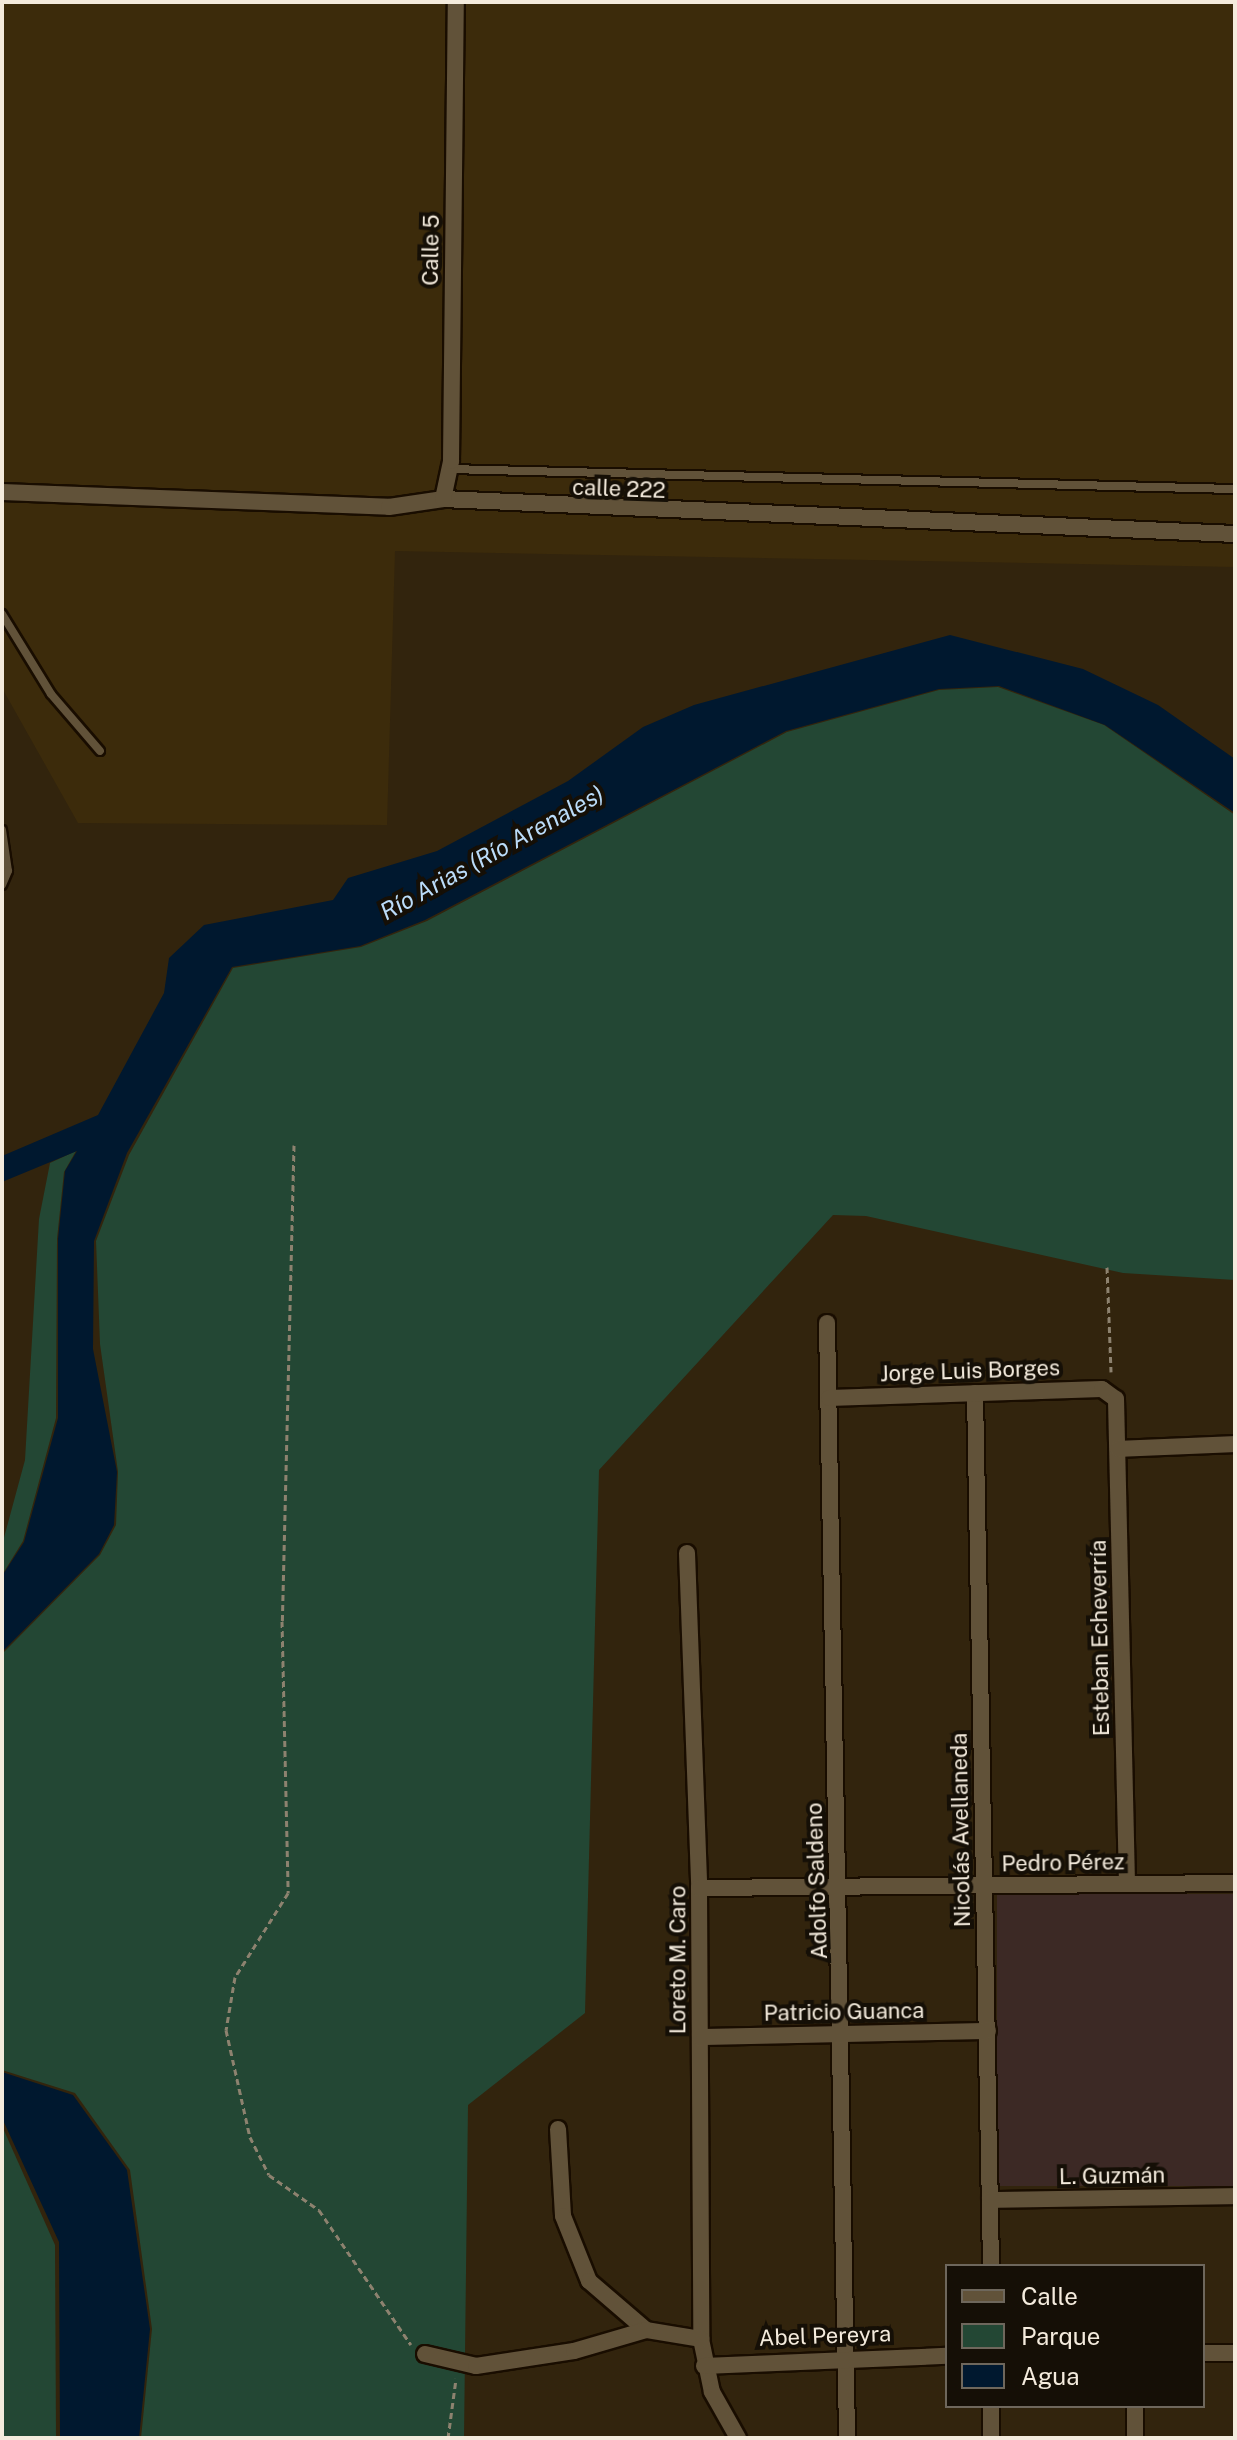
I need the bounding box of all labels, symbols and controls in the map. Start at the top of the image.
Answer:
street label: Calle 5 [417,214,445,286]
street label: calle 222 [572,474,666,504]
water label: Río Arias (Río Arenales) [375,779,609,927]
street label: Jorge Luis Borges [879,1355,1061,1387]
street label: Esteban Echeverría [1085,1540,1115,1736]
street label: Nicolás Avellaneda [946,1732,976,1928]
street label: Adolfo Saldeno [801,1802,833,1960]
street label: Pedro Pérez [1001,1849,1125,1877]
street label: Loreto M. Caro [665,1886,691,2034]
street label: Patricio Guanca [763,1997,925,2027]
street label: L. Guzmán [1059,2162,1165,2190]
legend [945,2264,1205,2408]
text: Calle [1021,2282,1078,2310]
street label: Abel Pereyra [758,2320,892,2352]
text: Parque [1021,2322,1100,2350]
text: Agua [1021,2362,1079,2390]

